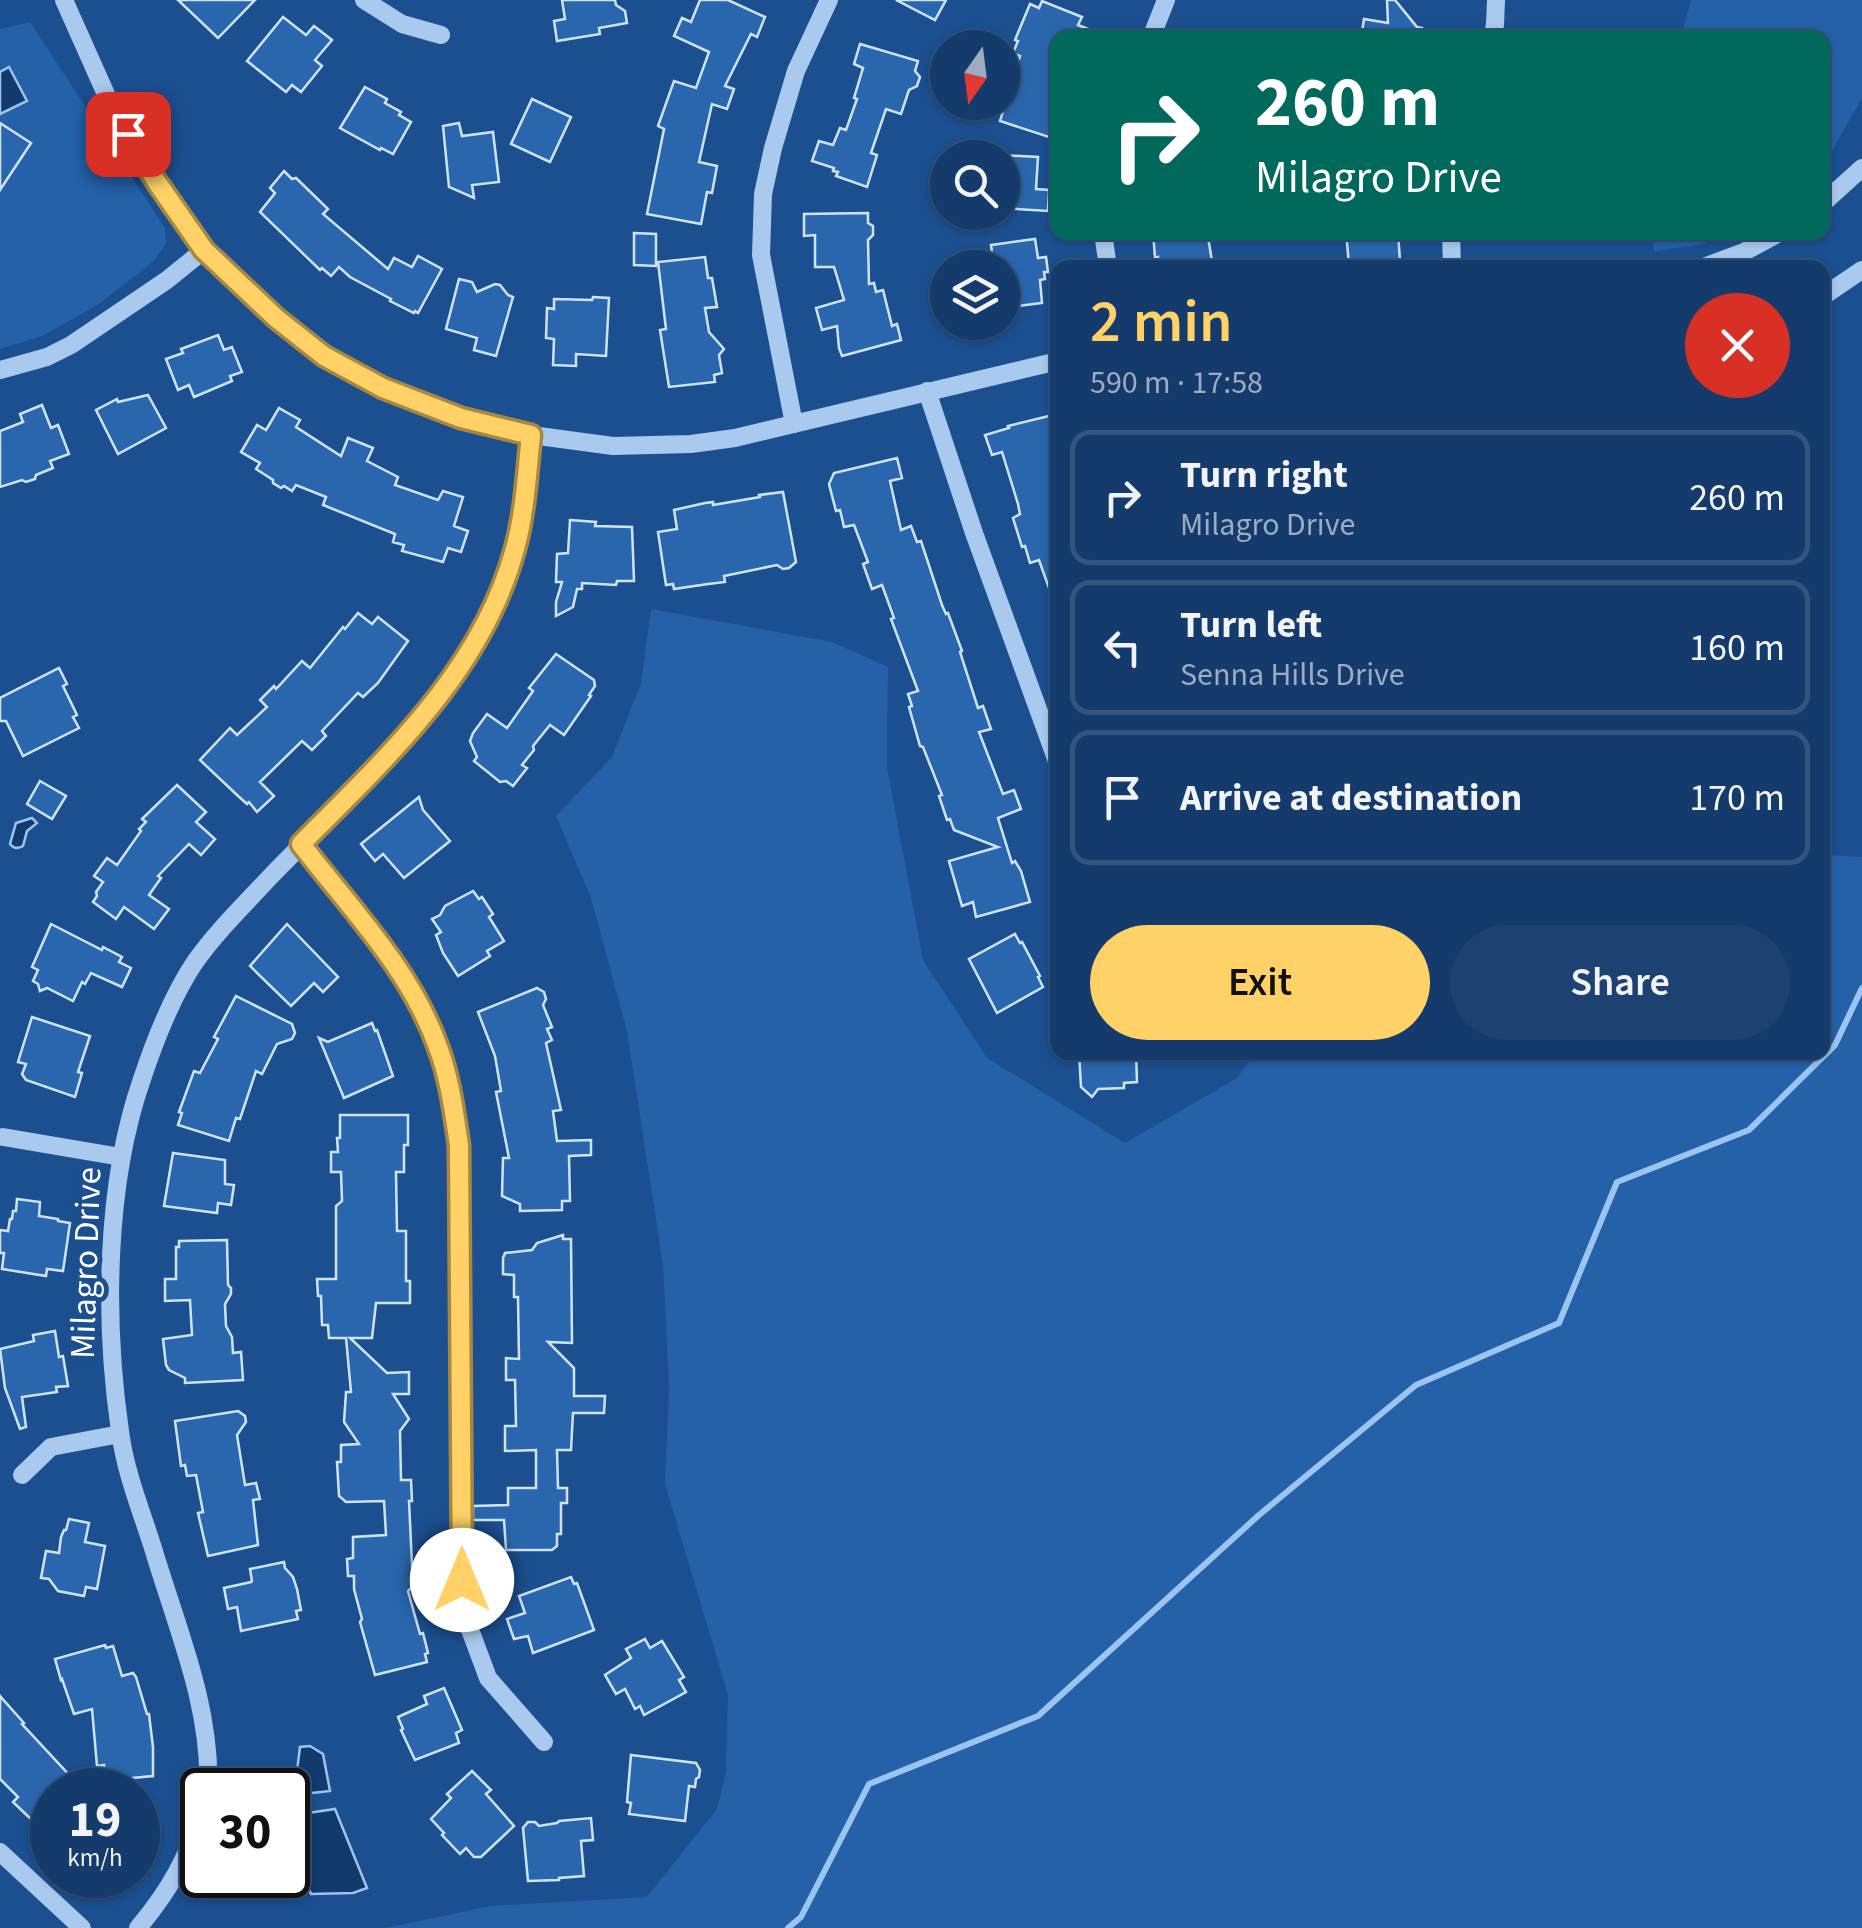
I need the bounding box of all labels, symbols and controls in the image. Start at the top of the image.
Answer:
north arrow [930,30,1020,120]
map controls [930,30,1020,340]
text: 260 m [1255,53,1440,153]
icon: right [1090,70,1220,200]
pin [86,92,171,177]
icon: arrive [101,107,156,162]
button: search [930,140,1020,230]
text: Milagro Drive [1255,146,1502,210]
button: layers [930,250,1020,340]
text: 2 min [1090,280,1233,365]
button: close [1685,293,1790,398]
text: 590 m · 17:58 [1090,360,1263,406]
text: Turn right [1180,448,1348,502]
icon: right [1095,470,1150,525]
text: 260 m [1689,471,1785,525]
text: Milagro Drive [1180,502,1355,548]
text: Turn left [1180,598,1322,652]
icon: left [1095,620,1150,675]
text: 160 m [1689,621,1785,675]
text: Senna Hills Drive [1180,652,1405,698]
icon: arrive [1095,770,1150,825]
text: Arrive at destination [1180,771,1522,825]
text: 170 m [1689,771,1785,825]
button: Exit [1090,925,1430,1040]
button: Share [1450,925,1790,1040]
street label: Milagro Drive [58,1166,114,1360]
position arrow [410,1528,514,1632]
speed limit sign: 30 [180,1768,310,1898]
text: 19 [69,1785,121,1856]
text: km/h [67,1840,123,1876]

